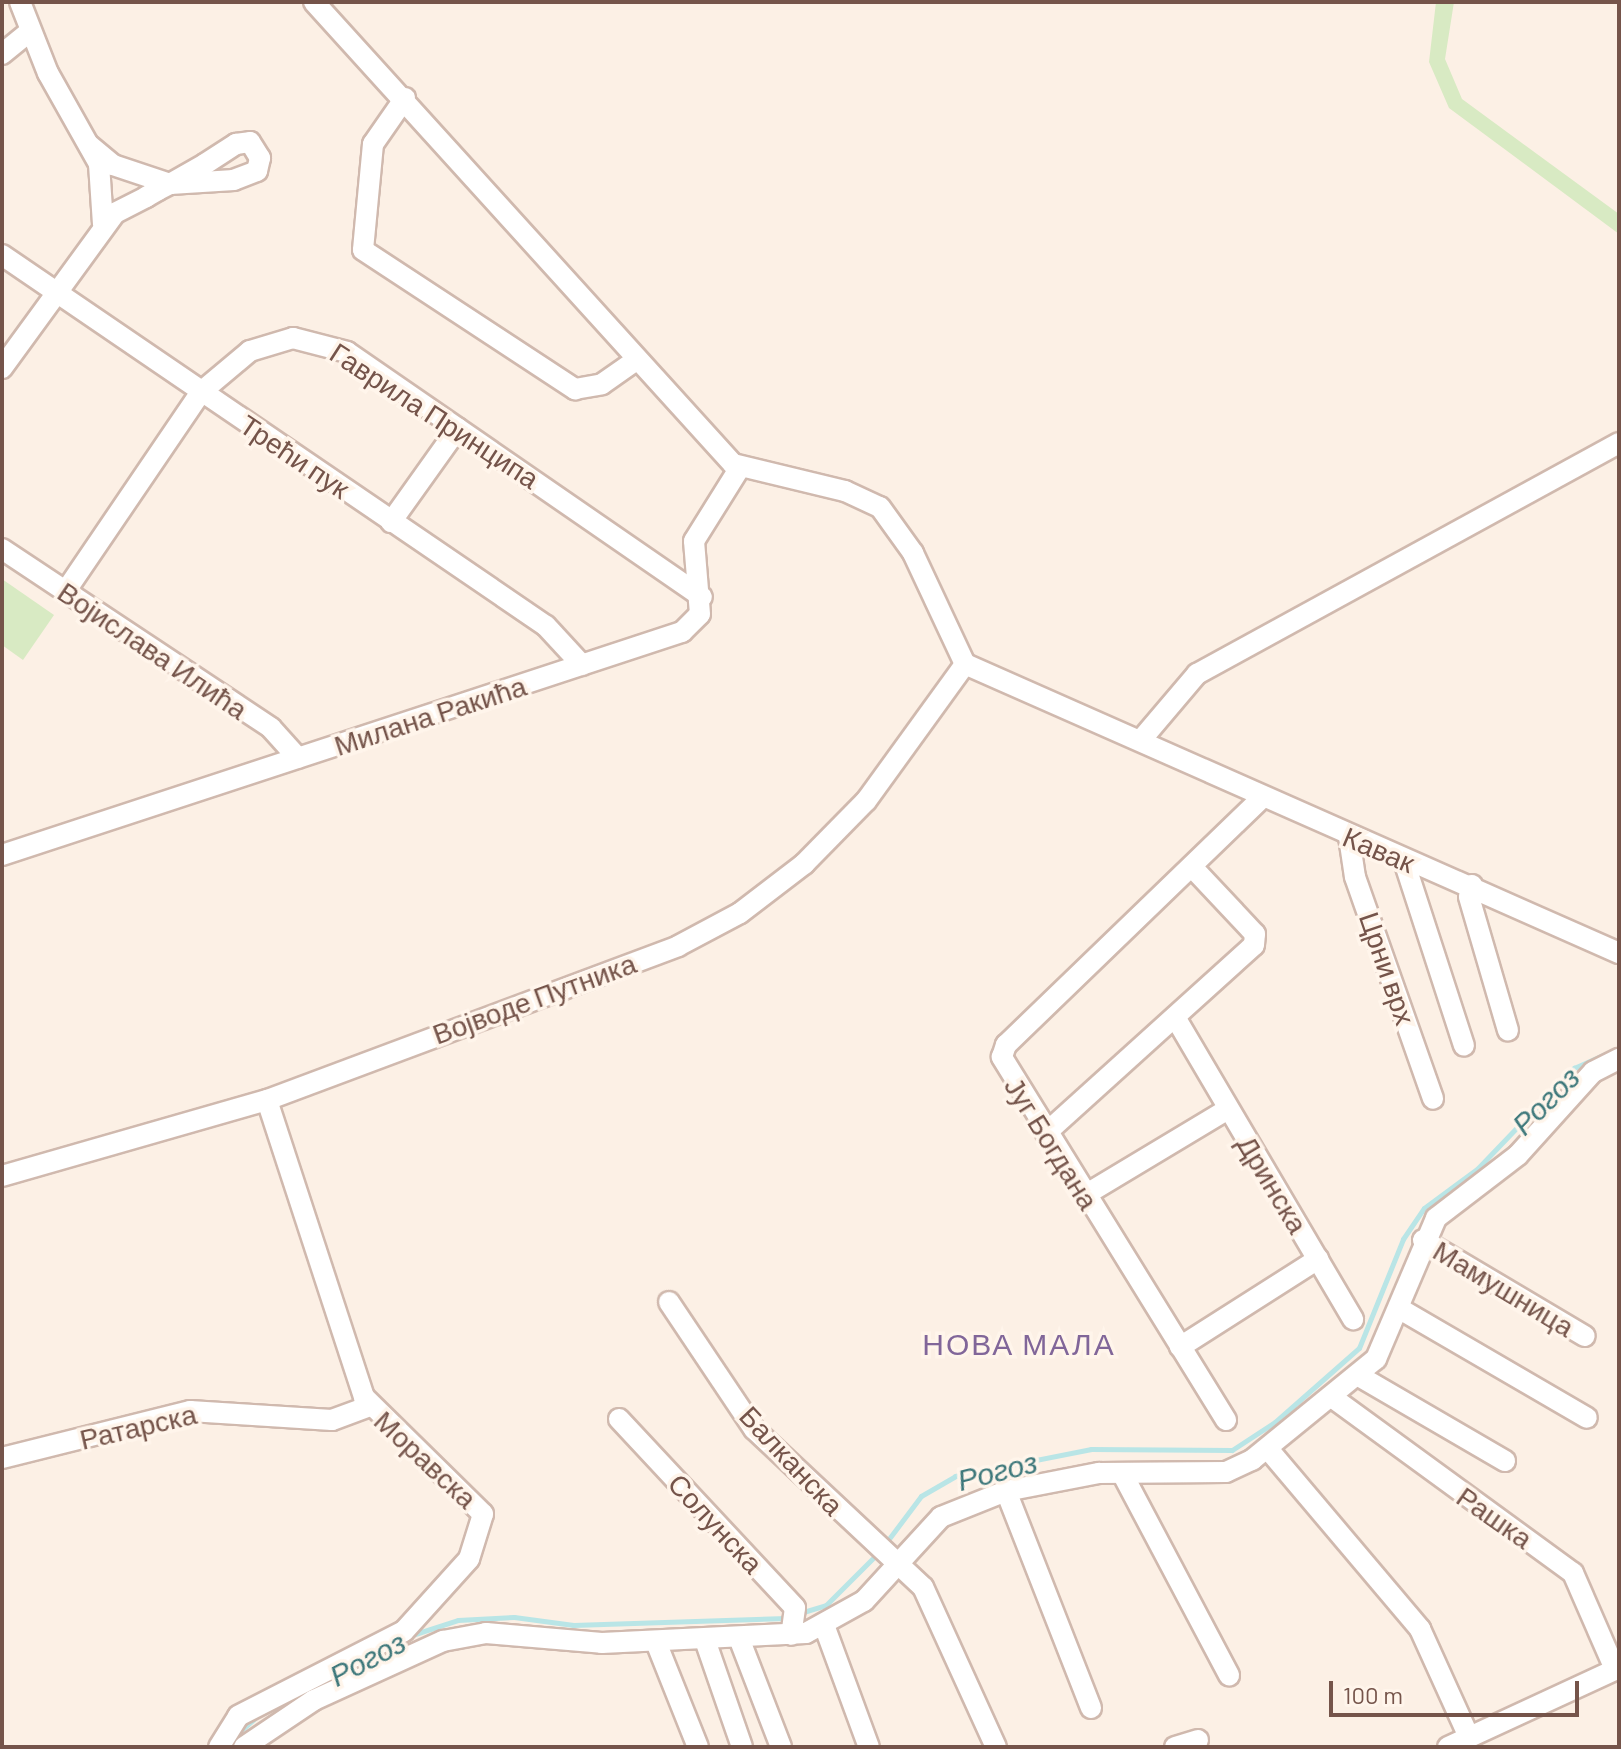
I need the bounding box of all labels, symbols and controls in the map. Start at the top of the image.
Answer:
street label: Гаврила Принципа [324,335,546,495]
street label: Трећи пук [234,407,356,505]
street label: Војислава Илића [52,574,254,726]
street label: Милана Ракића [330,668,530,762]
street label: Кавак [1338,819,1420,879]
street label: Црни врх [1353,907,1423,1029]
street label: Војводе Путника [428,946,640,1050]
water label: Рогоз [1504,1059,1586,1141]
street label: Југ Богдана [998,1071,1106,1215]
street label: Дринска [1231,1129,1315,1239]
street label: Мамушница [1428,1233,1580,1343]
district label: НОВА МАЛА [922,1325,1116,1361]
street label: Ратарска [76,1396,200,1456]
street label: Балканска [733,1399,851,1521]
street label: Моравска [368,1403,484,1515]
water label: Рогоз [953,1443,1041,1497]
street label: Солунска [662,1466,770,1580]
street label: Рашка [1451,1479,1539,1555]
water label: Рогоз [323,1623,411,1693]
scale bar [1333,1665,1583,1715]
text: 100 m [1343,1680,1403,1709]

